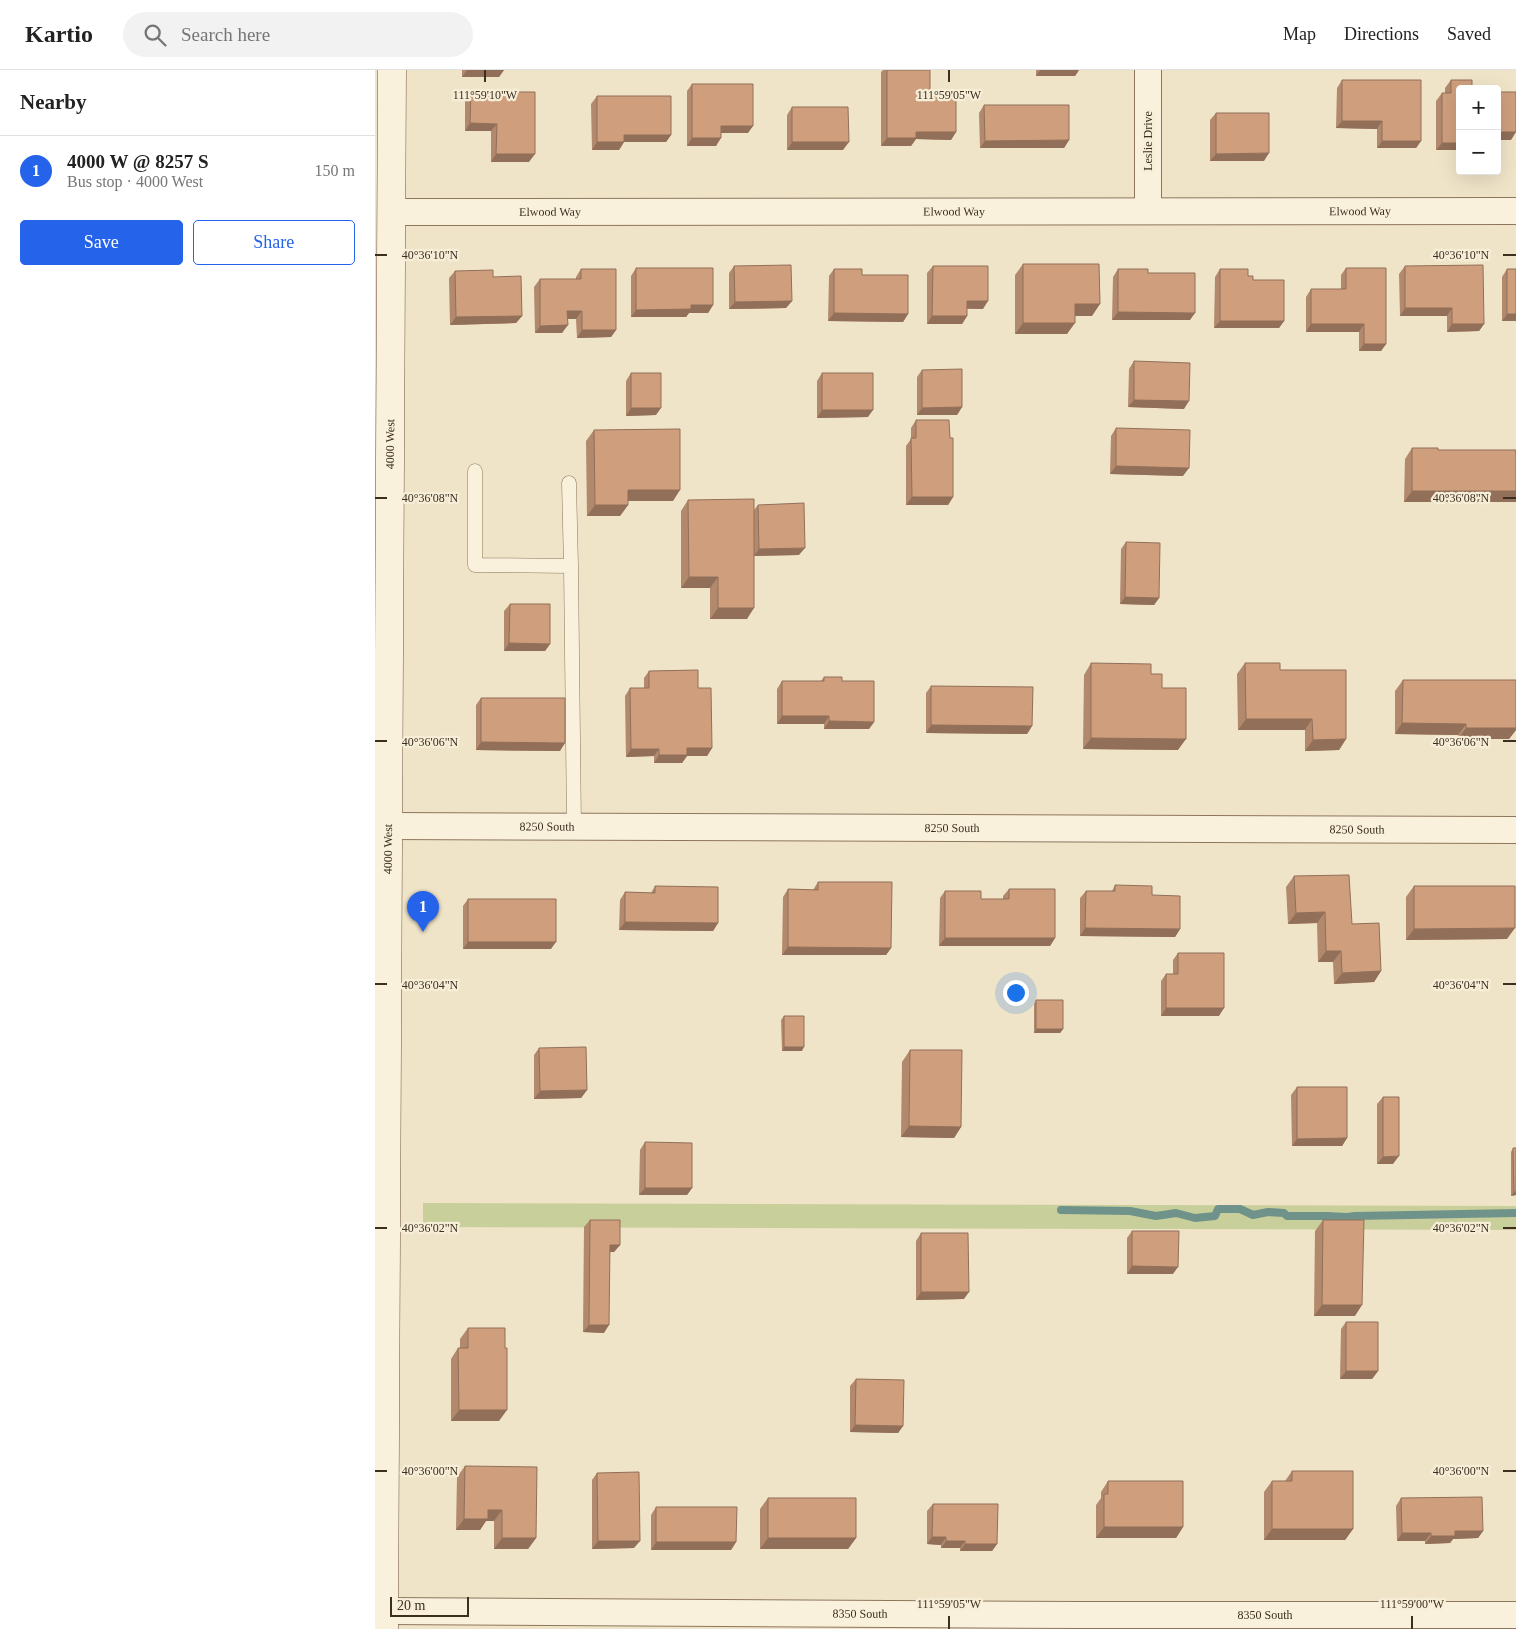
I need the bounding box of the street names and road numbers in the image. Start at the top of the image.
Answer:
street label: Leslie Drive [1141,111,1155,171]
street label: Elwood Way [923,204,985,219]
street label: Elwood Way [1329,204,1391,218]
street label: Elwood Way [519,205,581,219]
street label: 4000 West [383,418,397,469]
street label: 8250 South [519,819,575,834]
street label: 8250 South [924,821,980,835]
street label: 8250 South [1329,822,1385,837]
street label: 4000 West [381,823,395,874]
street label: 8350 South [832,1607,888,1621]
street label: 8350 South [1237,1608,1293,1622]

